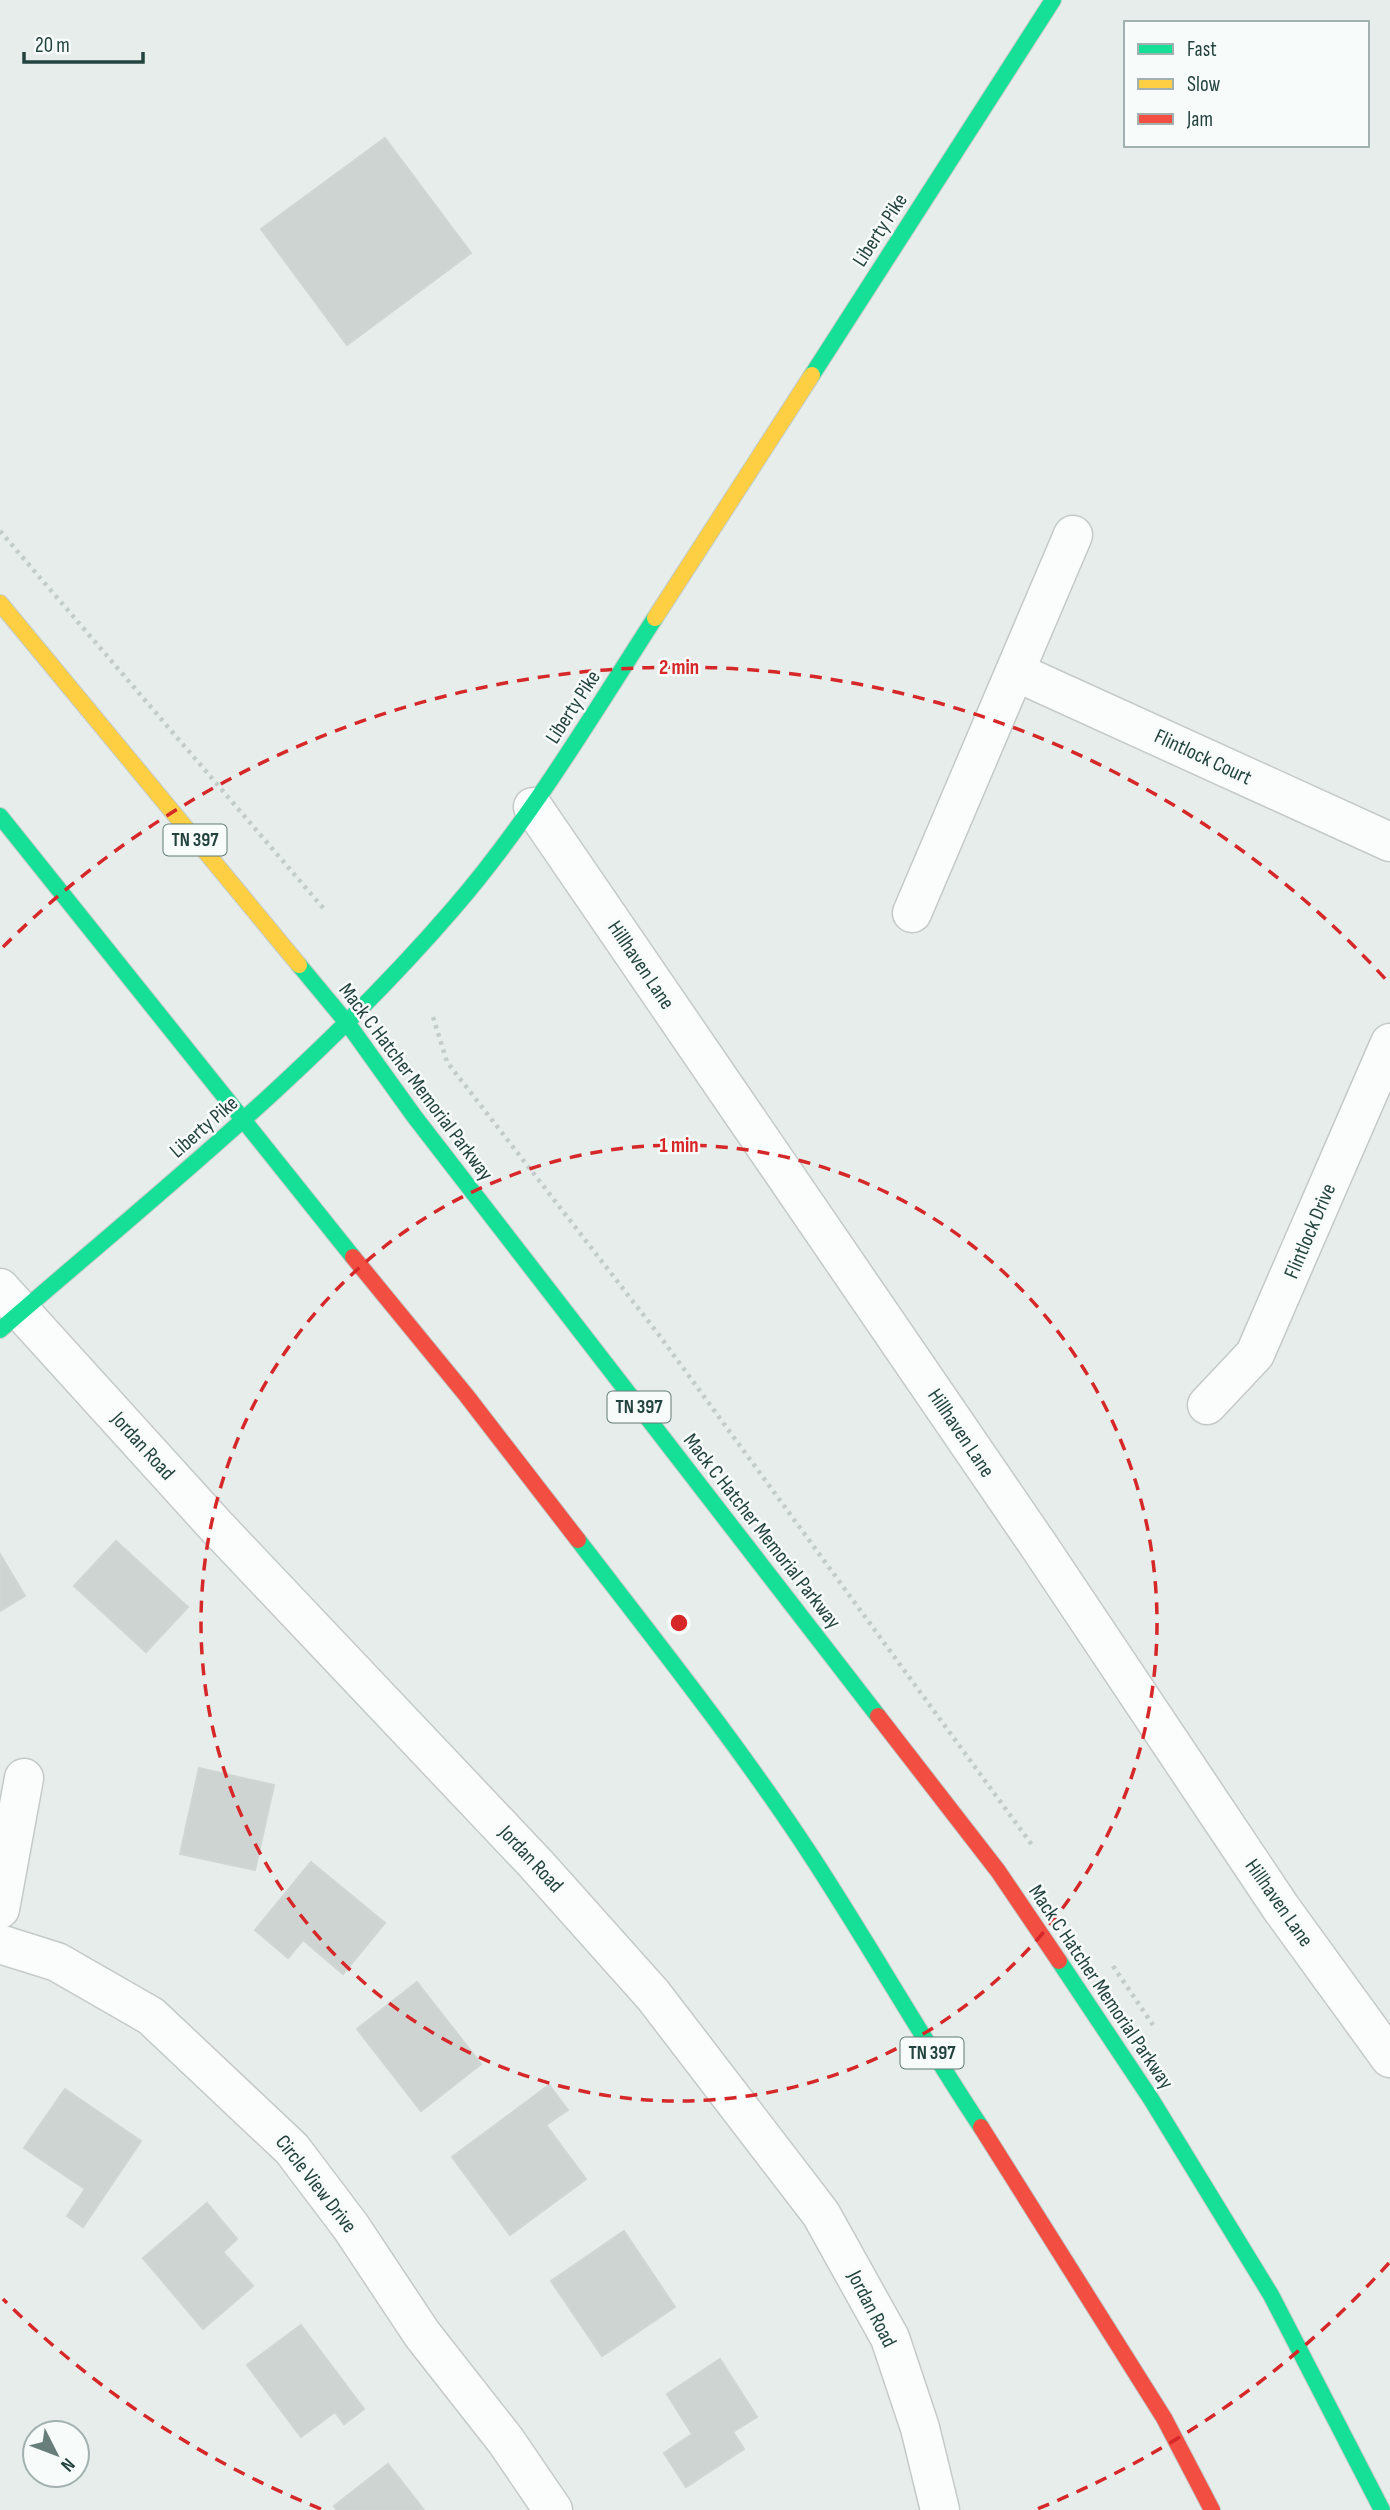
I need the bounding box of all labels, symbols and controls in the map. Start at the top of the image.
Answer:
scale bar [24,21,144,65]
legend [1124,21,1369,147]
text: 20 m [35,33,70,58]
text: Fast [1187,37,1217,62]
text: Slow [1187,72,1221,97]
text: Jam [1186,107,1213,132]
street label: Liberty Pike [847,189,913,271]
text: 2 min [659,655,699,680]
street label: Liberty Pike [540,666,606,748]
street label: Flintlock Court [1150,724,1256,790]
road number: TN 397 [164,824,227,856]
street label: Hillhaven Lane [602,916,680,1014]
street label: Mack C Hatcher Memorial Parkway [334,978,498,1186]
street label: Liberty Pike [165,1091,243,1163]
text: 1 min [659,1133,699,1158]
street label: Flintlock Drive [1279,1180,1341,1282]
street label: Hillhaven Lane [922,1384,1000,1482]
road number: TN 397 [608,1392,670,1422]
street label: Jordan Road [105,1406,180,1485]
street label: Mack C Hatcher Memorial Parkway [678,1428,846,1634]
centre of rings [667,1611,691,1635]
street label: Jordan Road [493,1819,568,1898]
street label: Hillhaven Lane [1240,1854,1318,1952]
street label: Mack C Hatcher Memorial Parkway [1023,1880,1179,2094]
road number: TN 397 [900,2038,964,2068]
street label: Circle View Drive [270,2130,362,2238]
street label: Jordan Road [842,2266,902,2352]
north arrow [21,2419,91,2489]
text: N [56,2453,79,2476]

